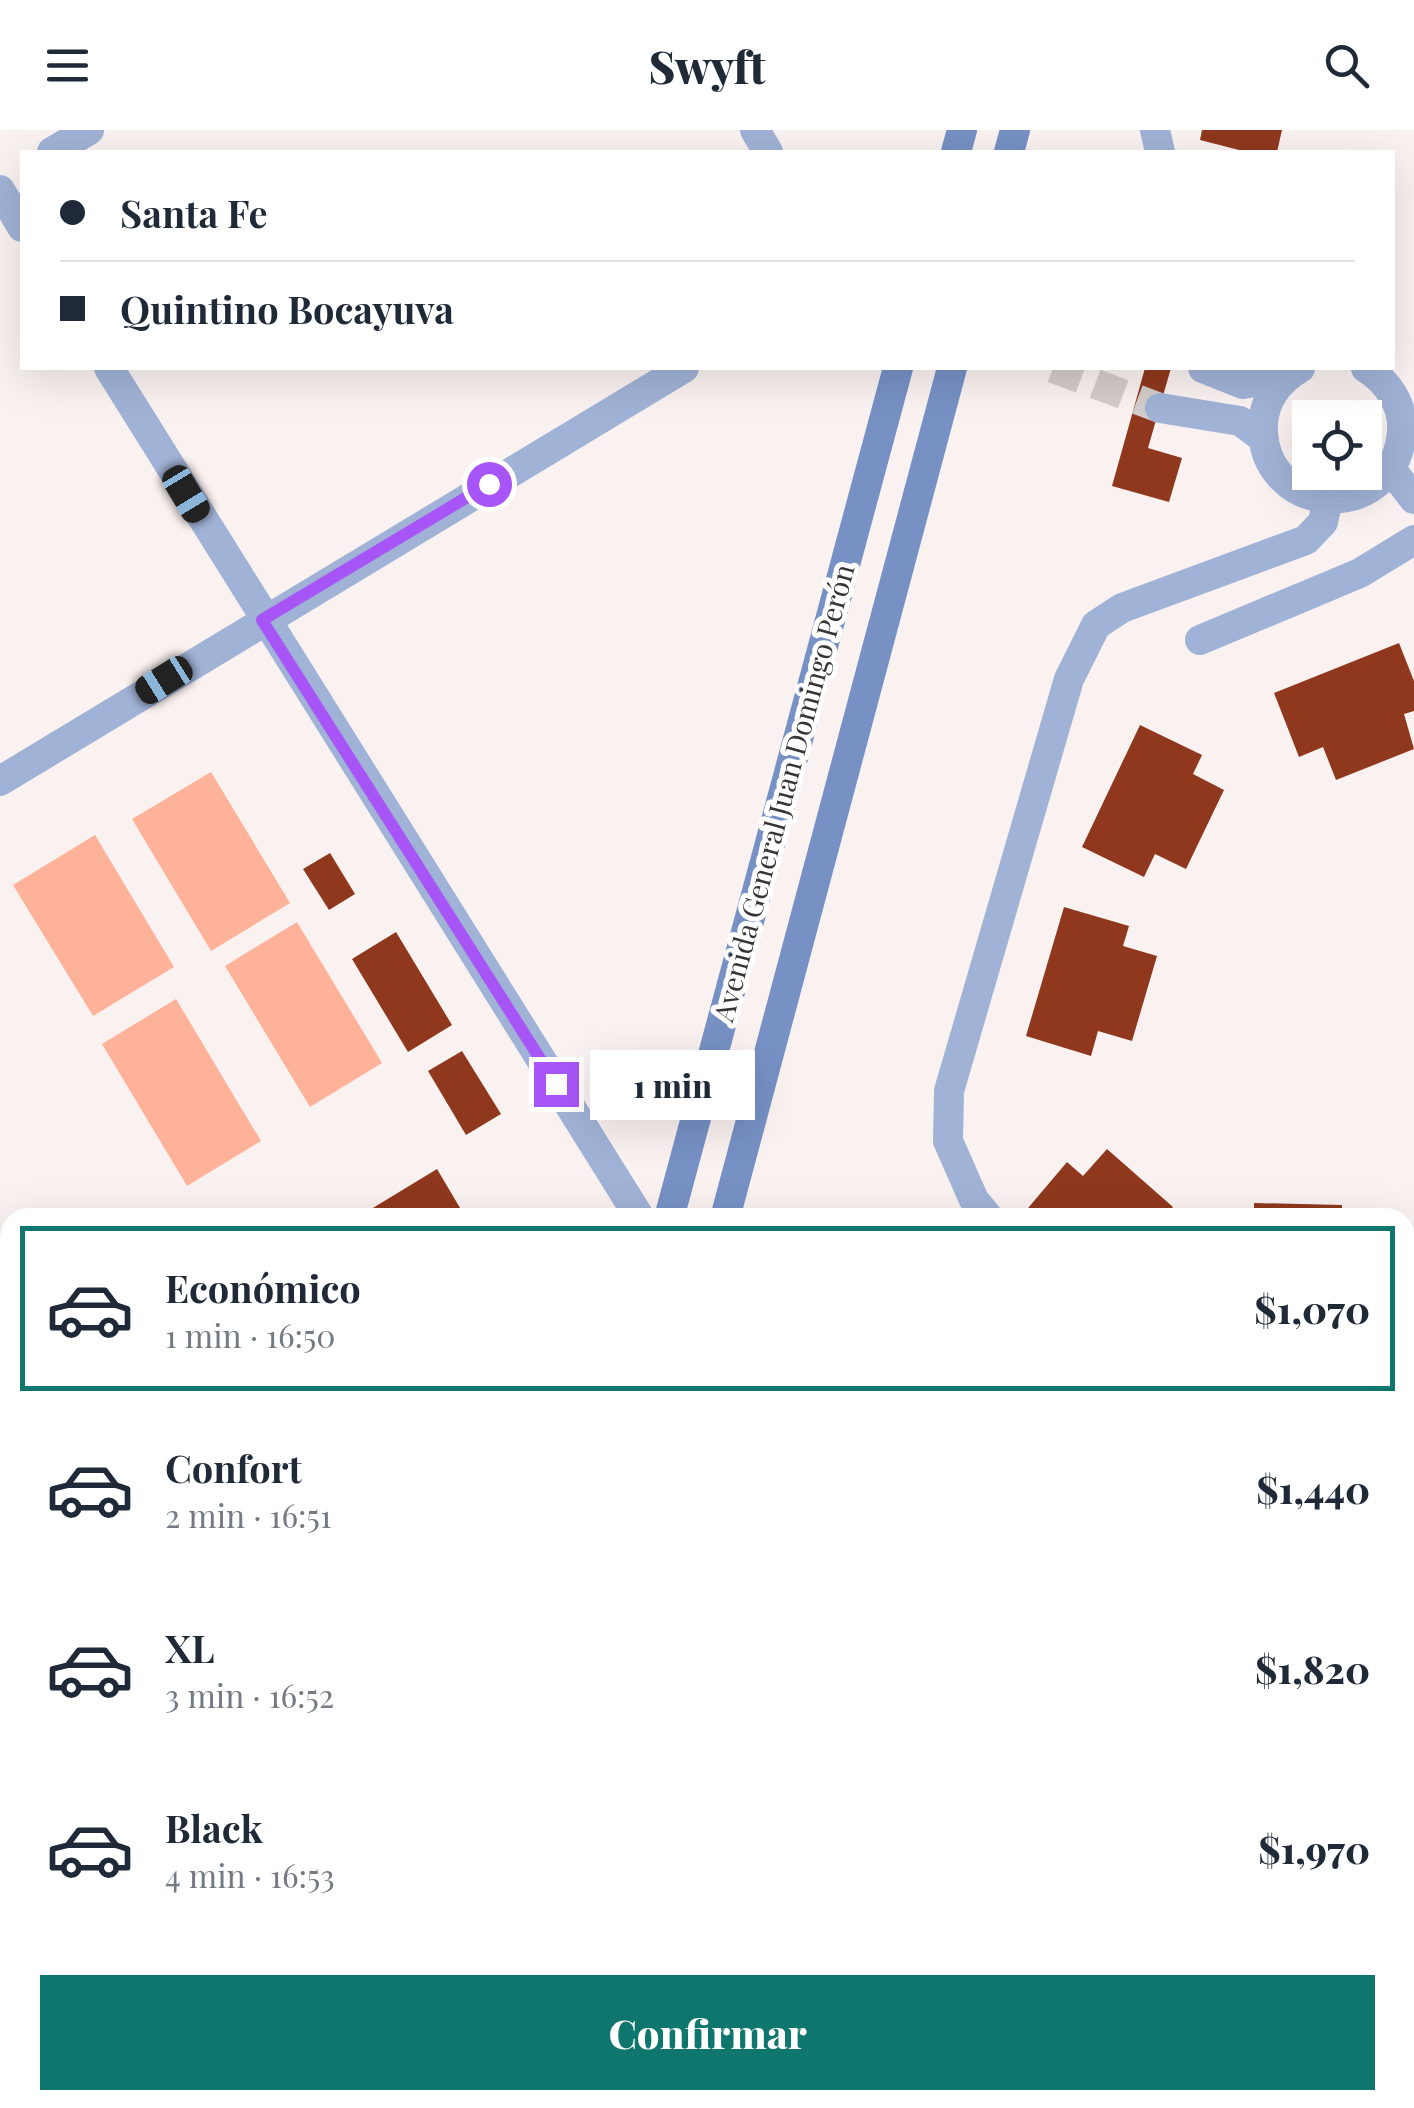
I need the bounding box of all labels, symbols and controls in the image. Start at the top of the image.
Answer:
text: Swyft [648,35,766,95]
icon: menu [40,38,95,93]
icon: search [1319,38,1374,93]
text: Santa Fe [120,187,268,238]
text: Quintino Bocayuva [120,283,454,334]
map controls [1292,400,1382,490]
button: locate [1292,400,1382,490]
car [158,461,214,527]
route start [467,462,512,507]
street label: Avenida General Juan Domingo Perón [703,560,862,1026]
car [131,651,197,709]
callout: 1 min [591,1049,756,1119]
route end [534,1062,579,1107]
text: 1 min [633,1063,712,1106]
text: Económico [165,1262,361,1313]
icon: car [45,1264,135,1354]
text: $1,070 [1254,1283,1370,1334]
text: 1 min · 16:50 [165,1313,335,1356]
text: Confort [165,1442,302,1493]
icon: car [45,1444,135,1534]
text: $1,440 [1256,1463,1370,1514]
text: 2 min · 16:51 [165,1493,332,1536]
text: XL [165,1622,214,1673]
icon: car [45,1624,135,1714]
text: $1,820 [1255,1643,1370,1694]
text: 3 min · 16:52 [165,1673,334,1716]
text: Black [165,1802,263,1853]
icon: car [45,1804,135,1894]
text: $1,970 [1258,1823,1370,1874]
text: 4 min · 16:53 [165,1853,335,1896]
button: Confirmar [40,1975,1375,2090]

